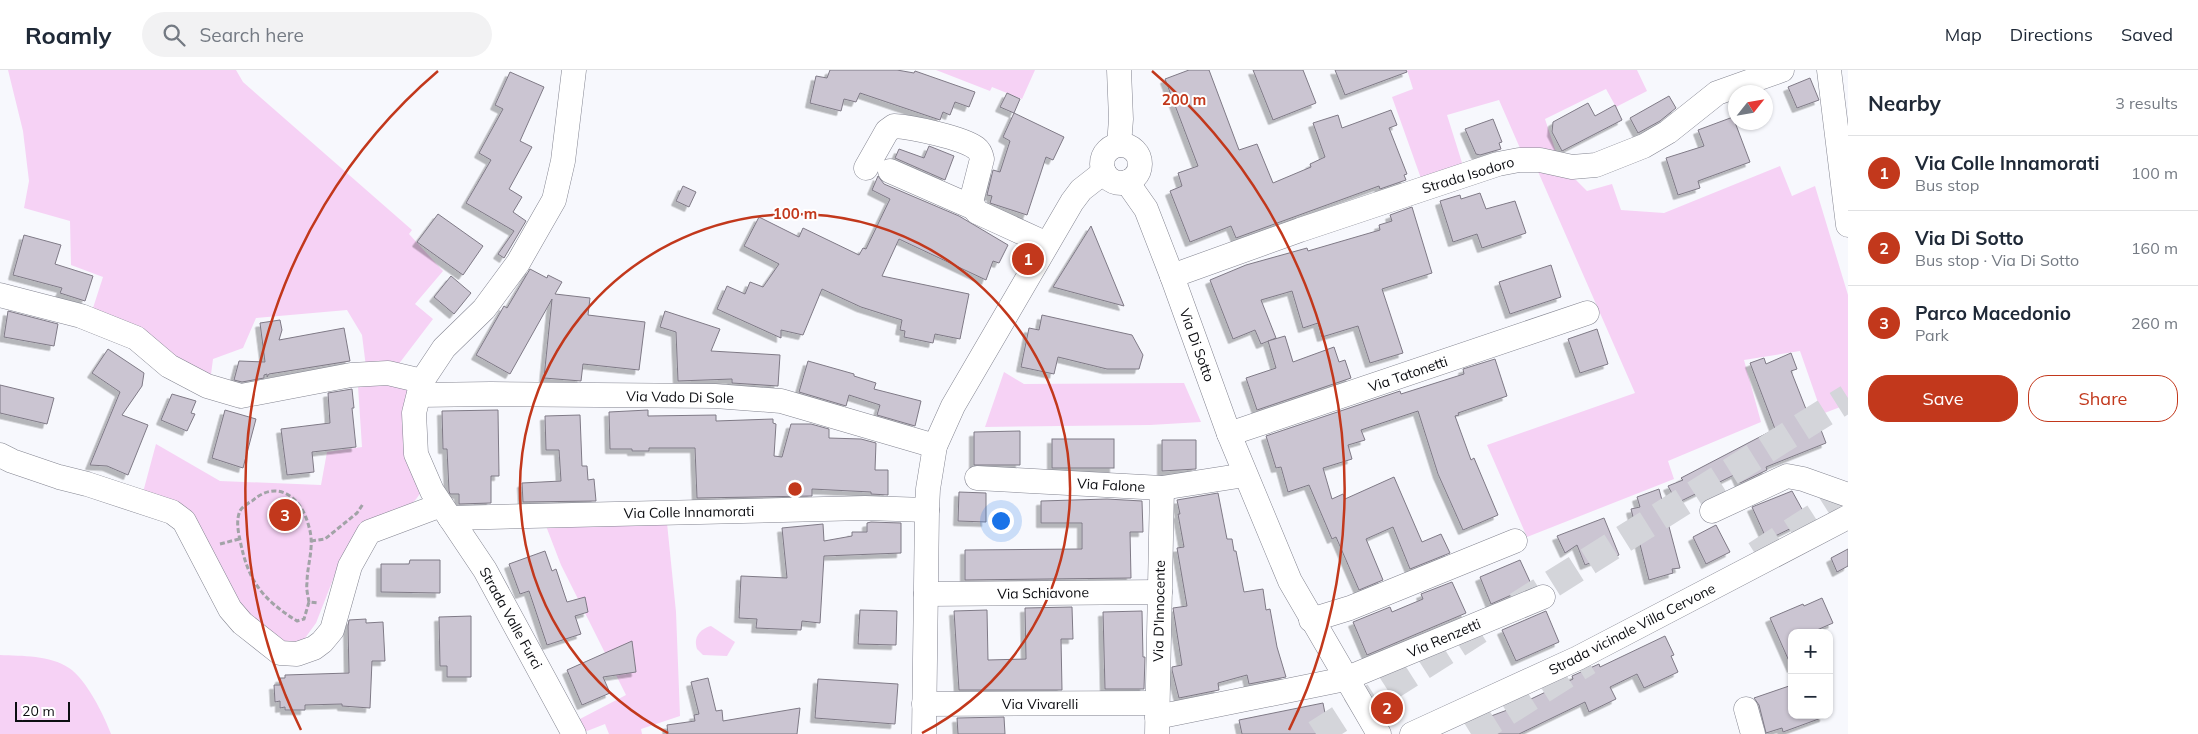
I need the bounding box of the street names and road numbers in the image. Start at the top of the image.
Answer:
street label: Strada Isodoro [1420,152,1516,198]
street label: Via Di Sotto [1175,306,1219,384]
street label: Via Tatonetti [1366,352,1450,396]
street label: Via Vado Di Sole [626,387,734,407]
street label: Via Falone [1076,474,1146,496]
street label: Via Colle Innamorati [624,502,754,522]
street label: Via D'Innocente [1149,560,1169,662]
street label: Strada Valle Furci [476,564,546,672]
street label: Strada vicinale Villa Cervone [1546,579,1718,679]
street label: Via Schiavone [997,583,1089,603]
street label: Via Renzetti [1404,614,1484,662]
street label: Via Vivarelli [1002,695,1078,713]

